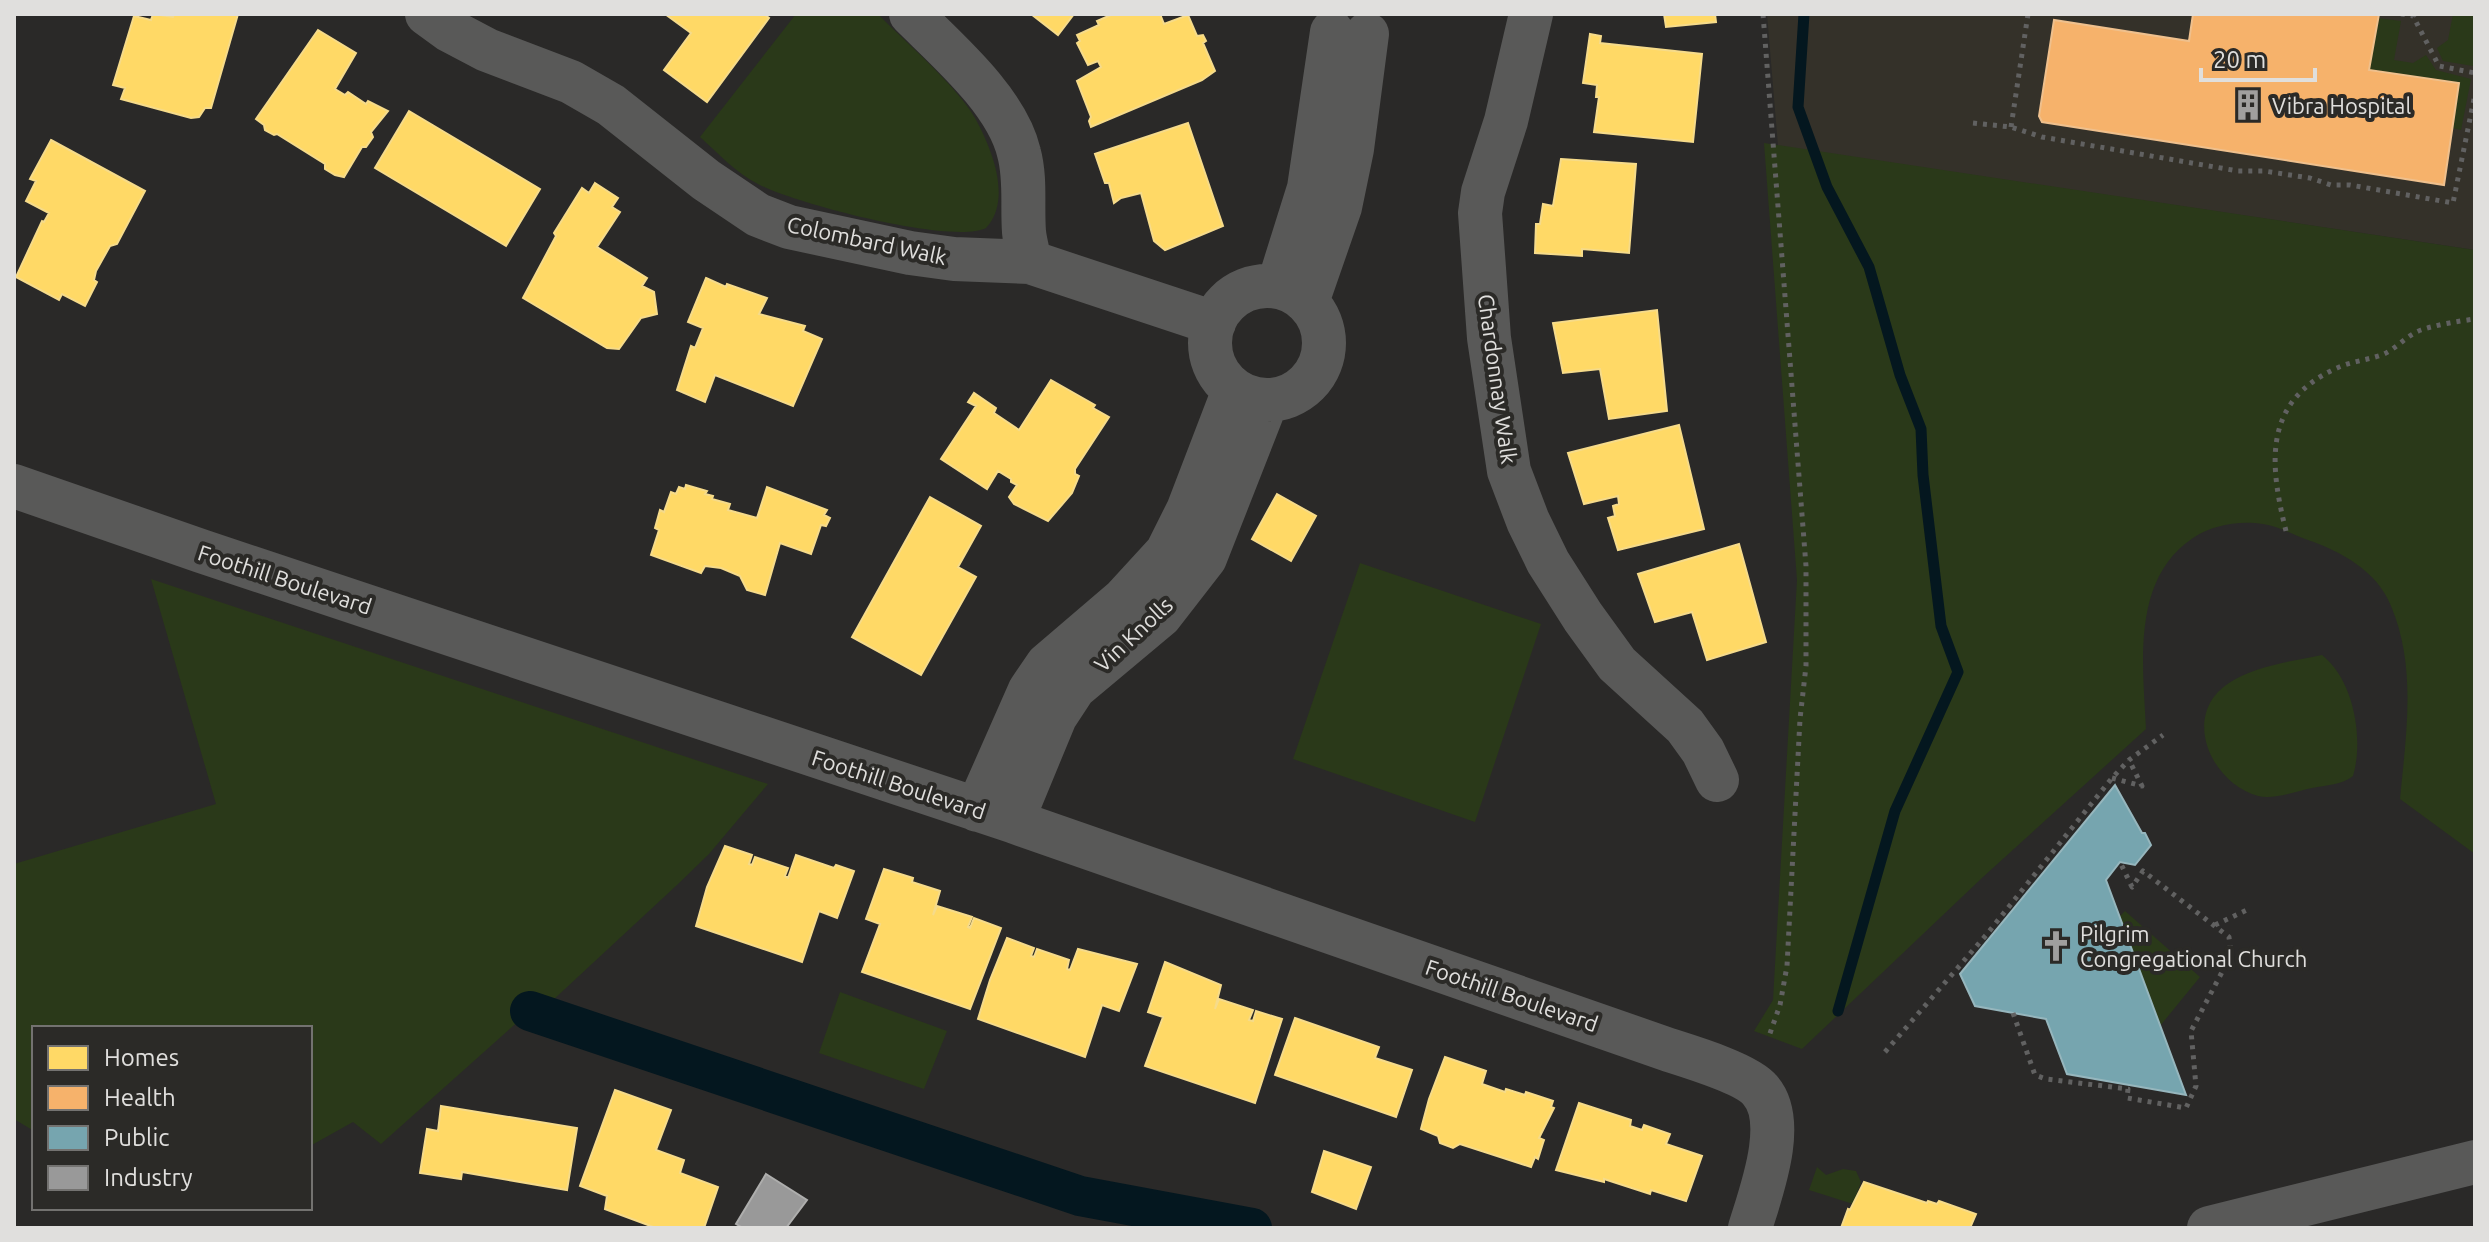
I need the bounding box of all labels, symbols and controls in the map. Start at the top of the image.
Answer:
scale bar [2201,32,2315,82]
text: 20 m [2213,46,2266,73]
building icon: Vibra Hospital [2231,88,2265,122]
place label: Vibra Hospital [2272,93,2411,118]
street label: Colombard Walk [785,211,949,269]
street label: Chardonnay Walk [1474,292,1522,466]
street label: Foothill Boulevard [195,539,375,619]
street label: Vin Knolls [1089,592,1177,676]
street label: Foothill Boulevard [809,744,989,824]
place label: Pilgrim Congregational Church [2080,921,2307,971]
church icon: Pilgrim Congregational Church [2039,929,2073,963]
street label: Foothill Boulevard [1422,954,1602,1036]
legend [32,1026,312,1210]
text: Homes [104,1044,179,1071]
text: Health [104,1084,176,1111]
text: Public [104,1124,169,1151]
text: Industry [104,1164,193,1191]

